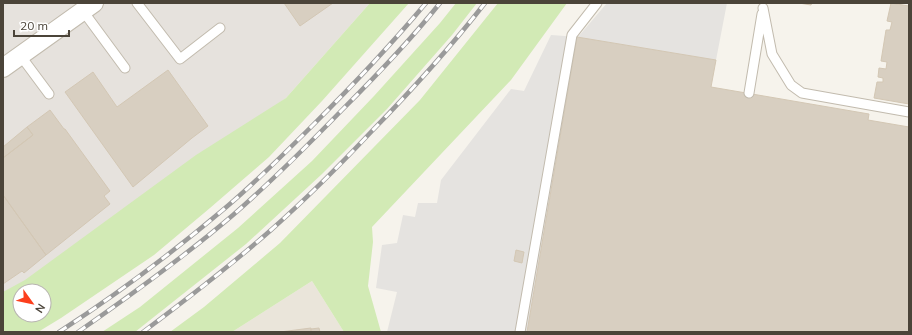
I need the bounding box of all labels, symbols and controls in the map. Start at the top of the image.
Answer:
scale bar [14,12,69,38]
text: 20 m [20,18,48,33]
north arrow [12,283,52,323]
text: N [32,301,49,316]

